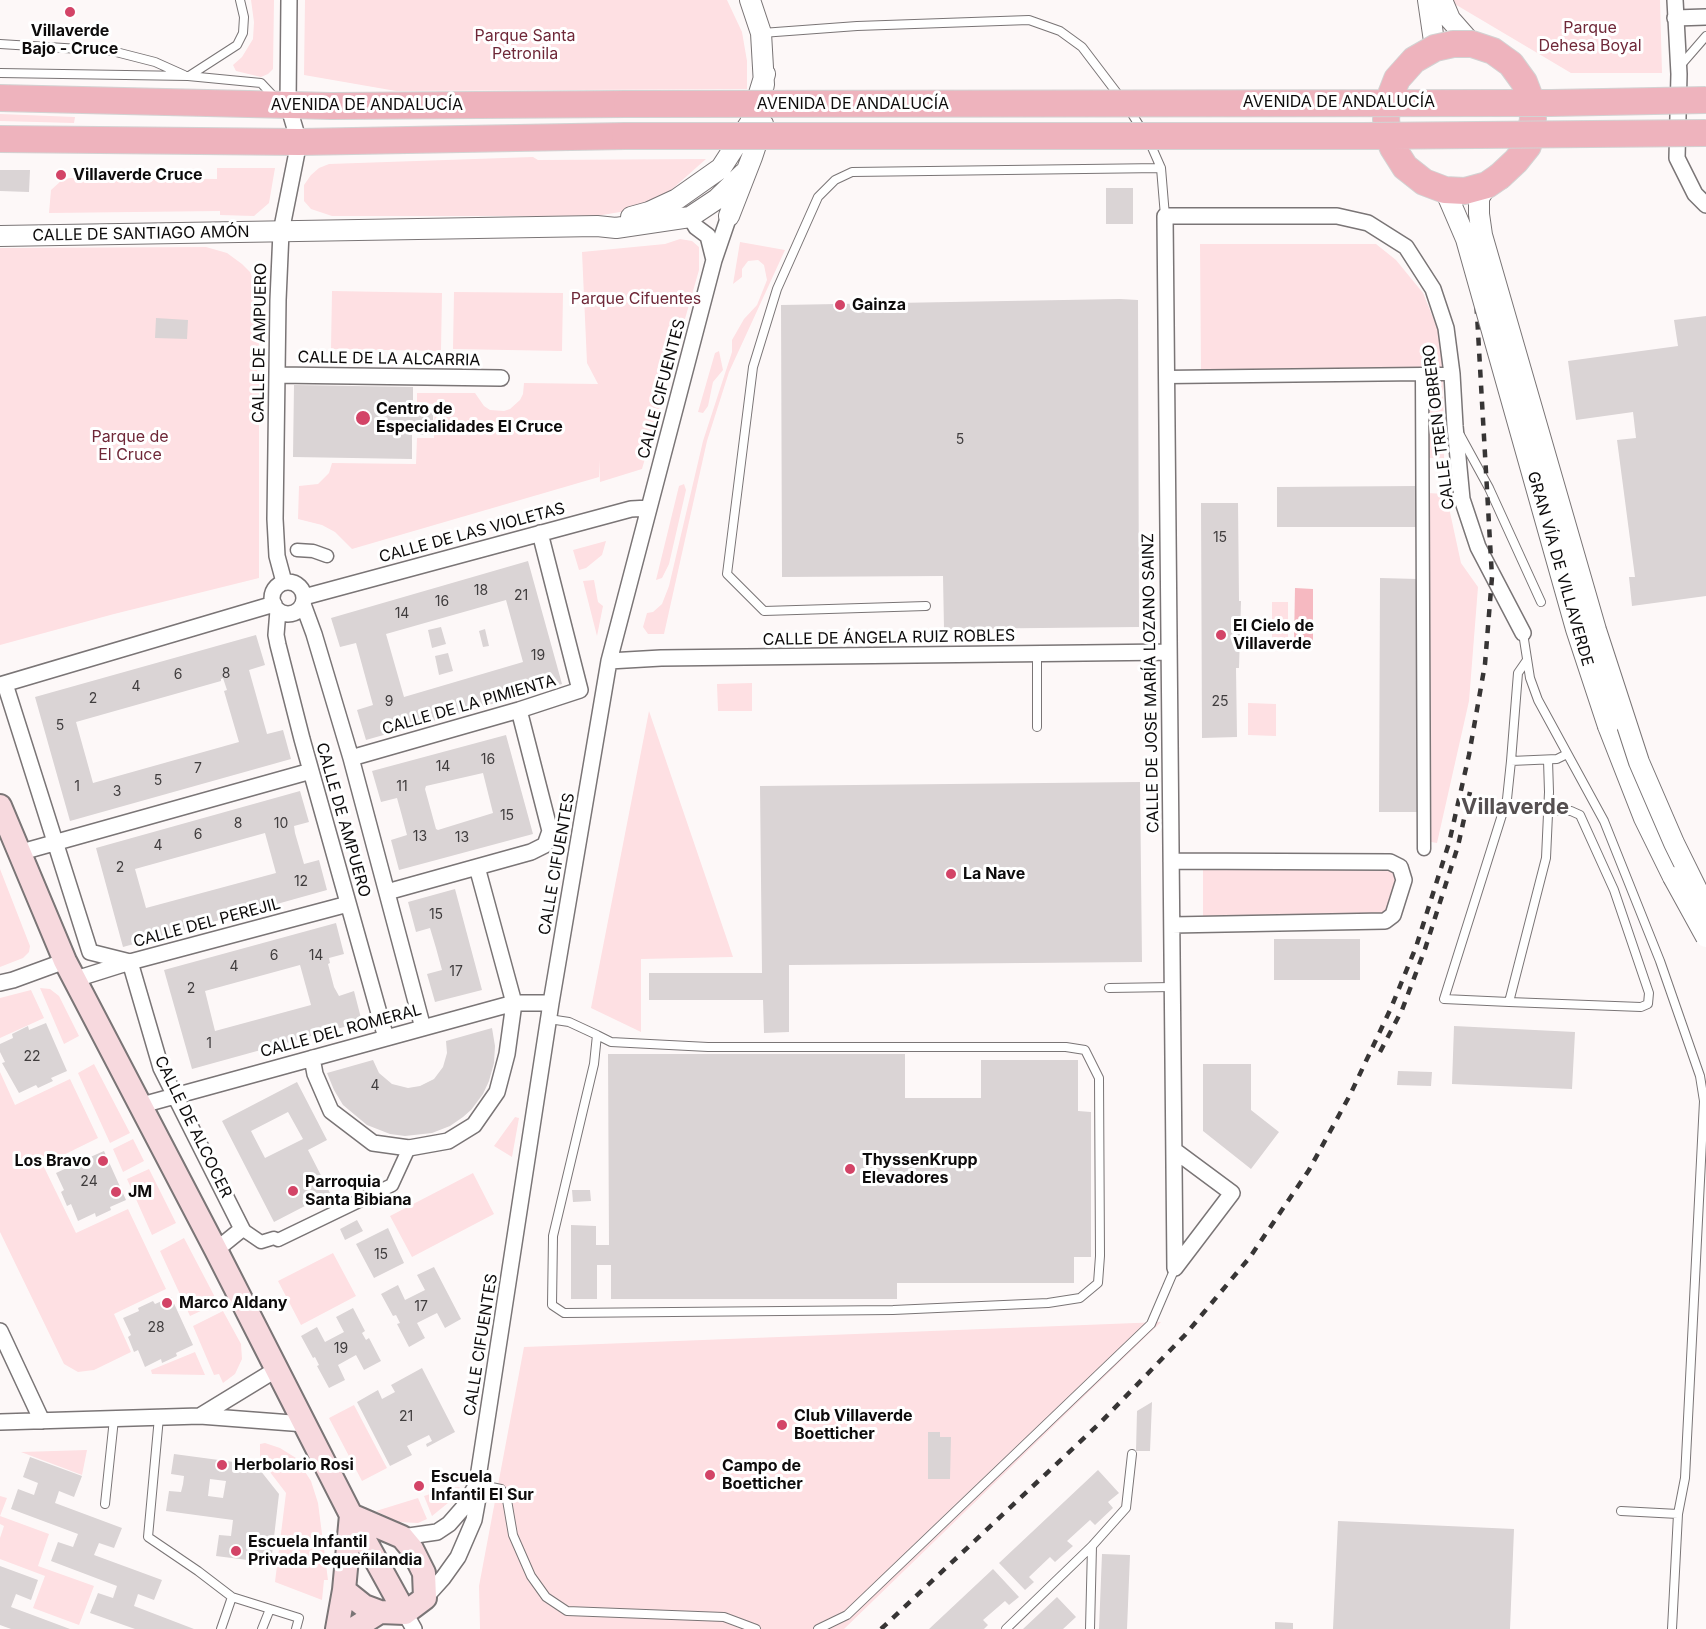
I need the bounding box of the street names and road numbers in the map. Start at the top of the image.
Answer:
street label: AVENIDA DE ANDALUCÍA [1243,92,1435,112]
street label: AVENIDA DE ANDALUCÍA [757,94,949,114]
street label: AVENIDA DE ANDALUCÍA [271,95,463,115]
street label: CALLE DE SANTIAGO AMÓN [32,223,250,245]
street label: CALLE DE AMPUERO [249,263,271,423]
street label: CALLE CIFUENTES [634,317,690,461]
street label: CALLE TREN OBRERO [1419,343,1459,511]
street label: CALLE DE LA ALCARRIA [297,348,481,370]
street label: GRAN VÍA DE VILLAVERDE [1523,469,1597,669]
street label: CALLE DE LAS VIOLETAS [377,499,567,567]
street label: CALLE DE JOSE MARÍA LOZANO SAINZ [1139,533,1163,833]
street label: CALLE DE ÁNGELA RUIZ ROBLES [763,626,1015,650]
street label: CALLE DE LA PIMIENTA [380,671,558,739]
street label: CALLE DE AMPUERO [312,740,374,900]
street label: CALLE CIFUENTES [535,792,579,936]
street label: CALLE DEL PEREJIL [131,894,283,952]
street label: CALLE DEL ROMERAL [258,1000,424,1062]
street label: CALLE DE ALCOCER [150,1053,236,1201]
street label: CALLE CIFUENTES [460,1272,502,1418]

